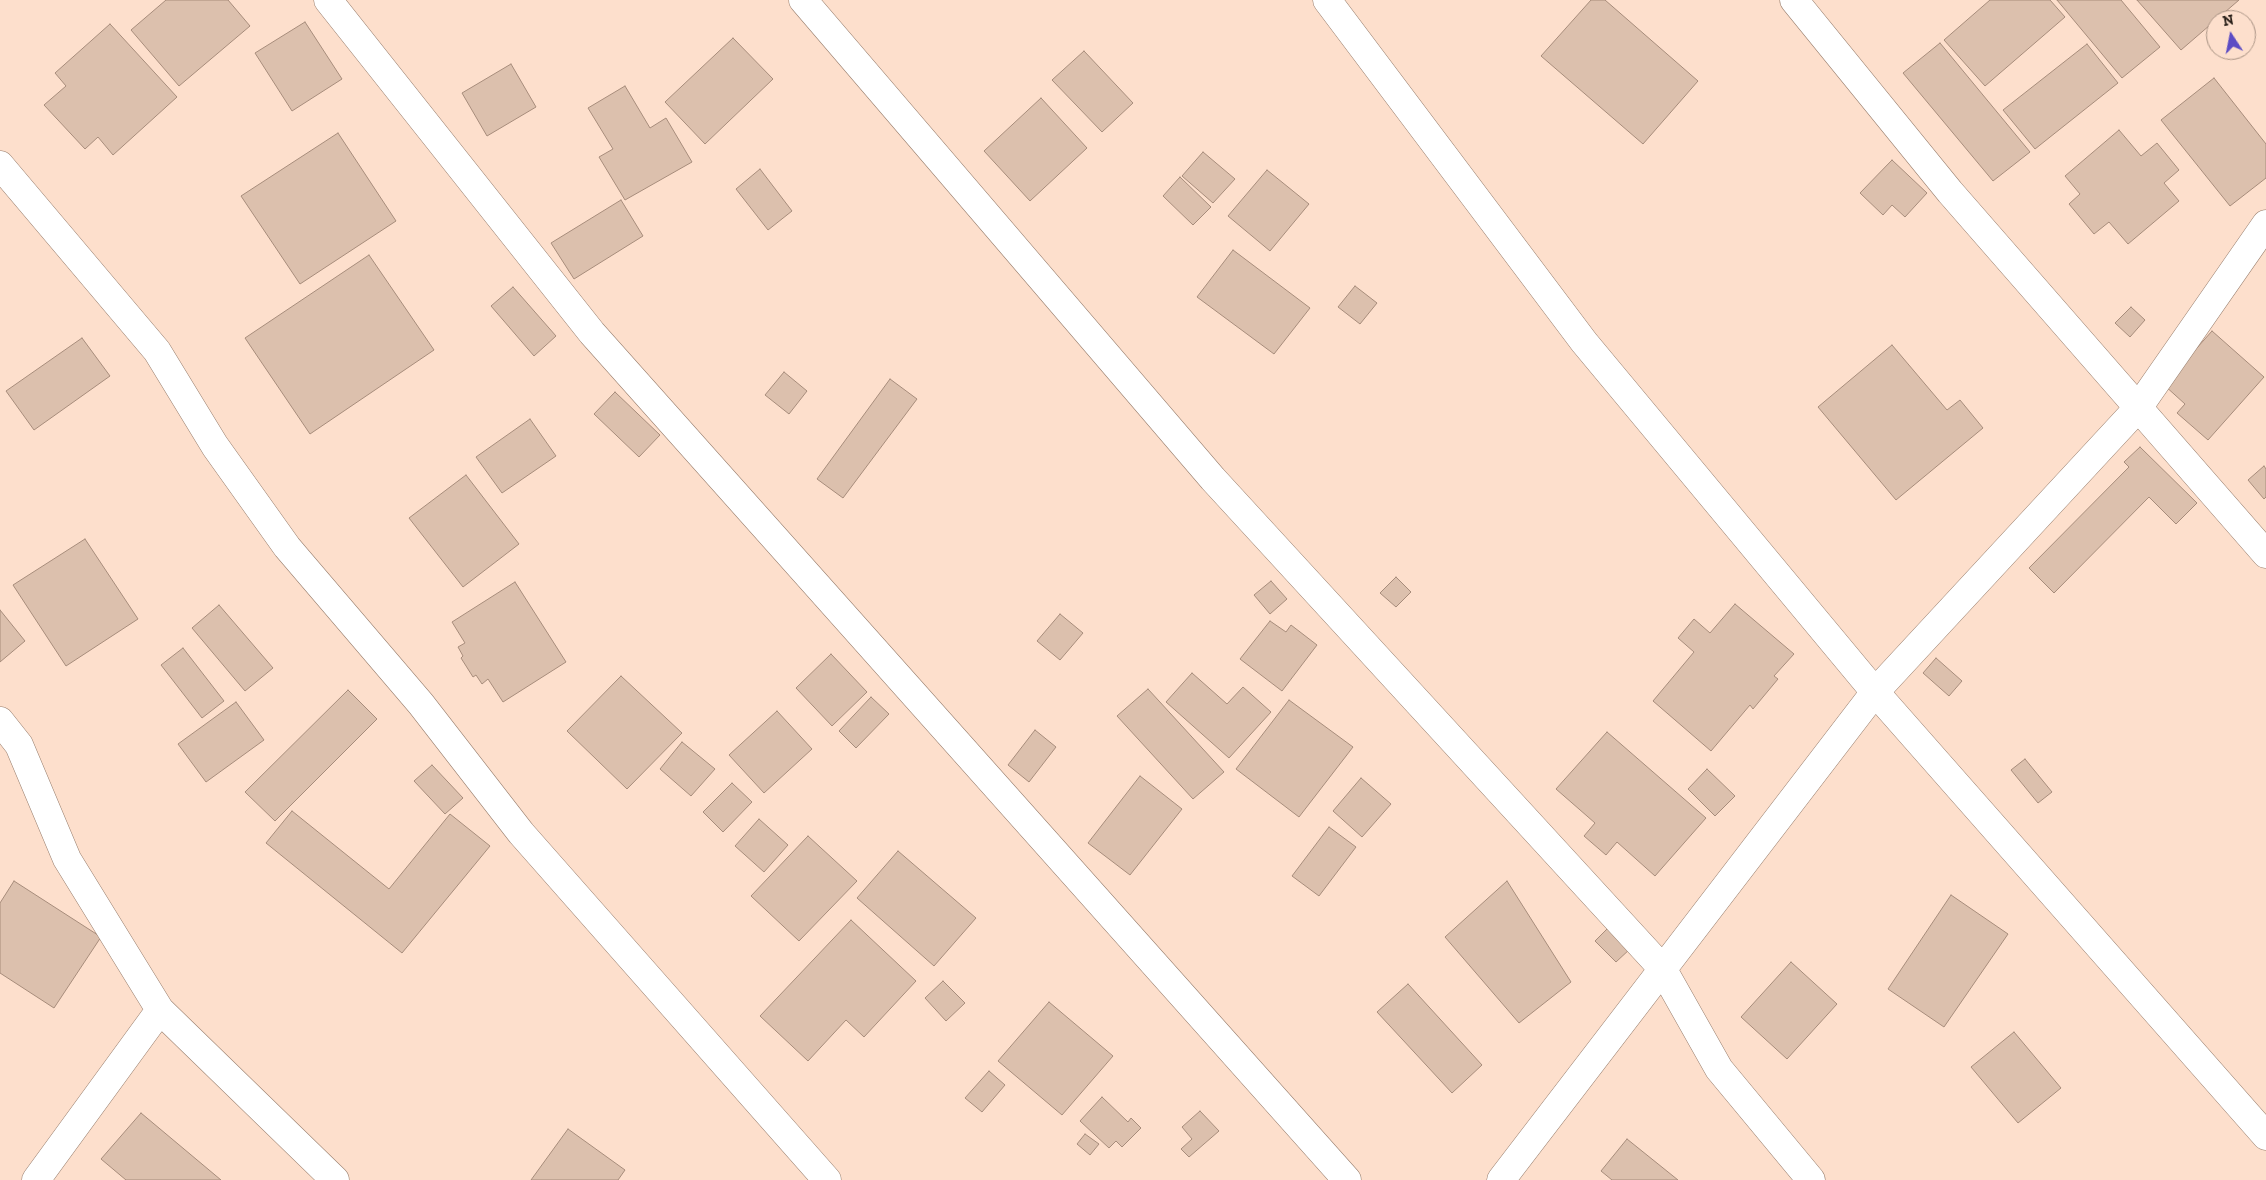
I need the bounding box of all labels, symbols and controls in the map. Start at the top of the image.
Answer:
north arrow [2206,10,2256,60]
text: N [2221,11,2235,30]

